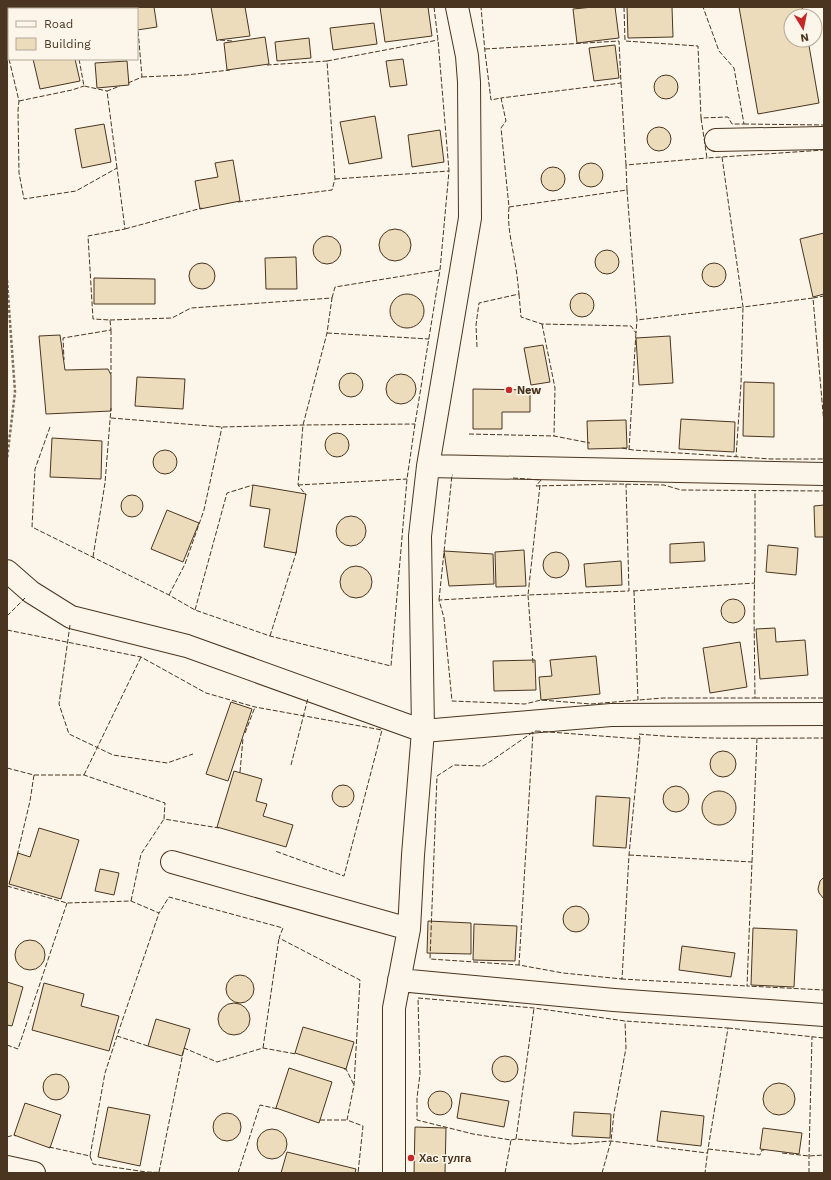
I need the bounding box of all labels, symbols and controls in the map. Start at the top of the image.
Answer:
legend [8,8,138,60]
north arrow [783,8,823,48]
text: Road [44,17,73,31]
text: N [800,30,810,44]
text: Building [44,37,91,51]
place label: New [517,384,541,397]
marker: New [504,385,514,395]
place label: Хас тулга [419,1152,472,1165]
marker: Хас тулга [406,1153,416,1163]

